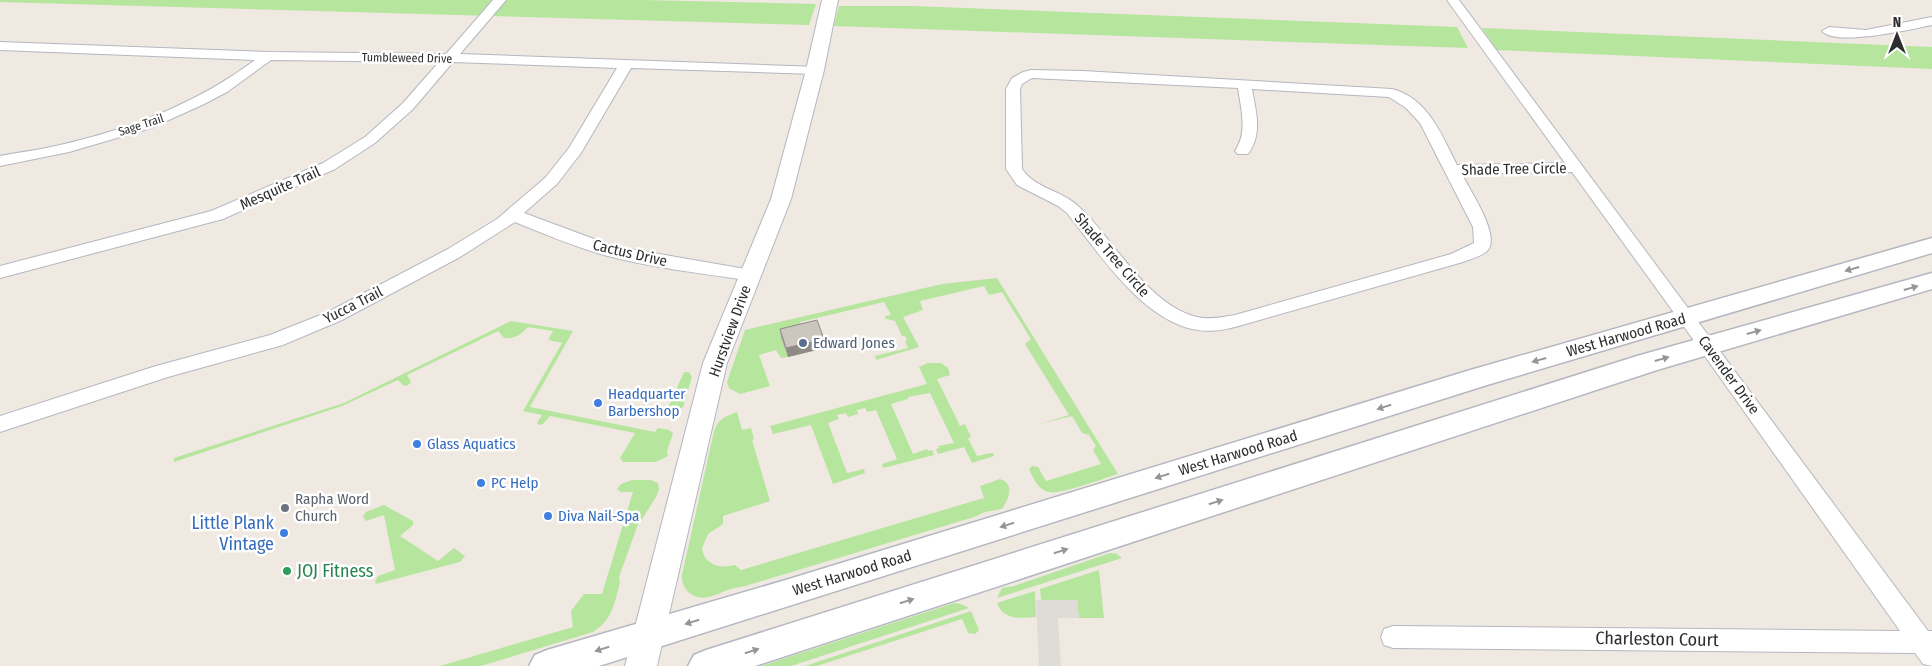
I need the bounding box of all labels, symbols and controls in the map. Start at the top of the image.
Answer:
north arrow [1872,10,1922,60]
text: N [1893,14,1901,31]
street label: Tumbleweed Drive [362,50,452,66]
street label: Sage Trail [116,111,166,139]
street label: Shade Tree Circle [1461,159,1567,179]
street label: Mesquite Trail [237,162,323,214]
street label: Shade Tree Circle [1071,209,1153,301]
street label: Cactus Drive [591,236,669,270]
one-way arrow [1844,265,1859,273]
street label: Yucca Trail [320,282,386,328]
street label: Hurstview Drive [705,283,755,379]
one-way arrow [1903,283,1918,291]
street label: West Harwood Road [1564,309,1688,361]
one-way arrow [1747,328,1762,336]
street label: Cavender Drive [1695,332,1763,418]
place label: Edward Jones [813,334,895,352]
marker: Edward Jones [797,337,809,349]
one-way arrow [1654,354,1669,362]
one-way arrow [1532,356,1547,364]
place label: Headquarter Barbershop [608,385,686,420]
marker: Headquarter Barbershop [592,397,604,409]
one-way arrow [1376,404,1391,412]
street label: West Harwood Road [1176,426,1300,480]
place label: Glass Aquatics [427,435,516,453]
marker: Glass Aquatics [411,438,423,450]
one-way arrow [1154,473,1169,481]
place label: PC Help [491,474,538,492]
marker: PC Help [475,477,487,489]
place label: Rapha Word Church [295,490,369,525]
one-way arrow [1209,497,1224,505]
marker: Rapha Word Church [279,502,291,514]
place label: Diva Nail-Spa [558,507,639,525]
marker: Diva Nail-Spa [542,510,554,522]
place label: Little Plank Vintage [192,512,275,555]
one-way arrow [999,521,1014,529]
marker: Little Plank Vintage [278,527,290,539]
street label: West Harwood Road [790,546,914,600]
one-way arrow [1054,547,1069,555]
place label: JOJ Fitness [297,560,374,582]
marker: JOJ Fitness [281,565,293,577]
one-way arrow [899,597,914,605]
one-way arrow [684,618,699,626]
street label: Charleston Court [1595,627,1719,651]
one-way arrow [594,645,609,653]
one-way arrow [745,647,760,655]

